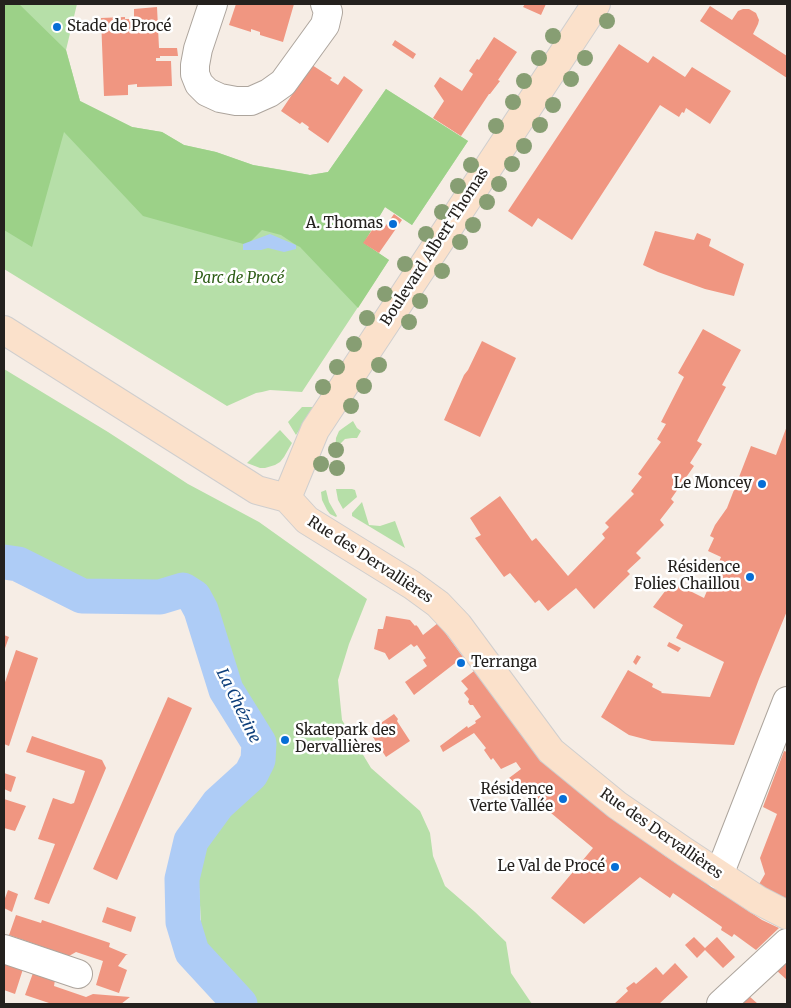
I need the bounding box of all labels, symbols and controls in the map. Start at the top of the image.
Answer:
place label: Stade de Procé [67,18,171,36]
marker: Stade de Procé [51,21,63,33]
street label: Boulevard Albert Thomas [377,165,493,329]
place label: A. Thomas [306,215,383,233]
marker: A. Thomas [387,218,399,230]
park label: Parc de Procé [194,270,284,288]
place label: Le Moncey [674,475,752,493]
marker: Le Moncey [756,478,768,490]
street label: Rue des Dervallières [304,513,436,607]
place label: Résidence Folies Chaillou [634,559,740,594]
marker: Résidence Folies Chaillou [744,571,756,583]
place label: Terranga [471,654,537,672]
marker: Terranga [455,657,467,669]
water label: La Chézine [212,666,264,746]
place label: Skatepark des Dervallières [295,722,396,757]
marker: Skatepark des Dervallières [279,734,291,746]
place label: Résidence Verte Vallée [470,781,553,816]
street label: Rue des Dervallières [596,785,726,883]
marker: Résidence Verte Vallée [557,793,569,805]
place label: Le Val de Procé [498,858,605,876]
marker: Le Val de Procé [609,861,621,873]

